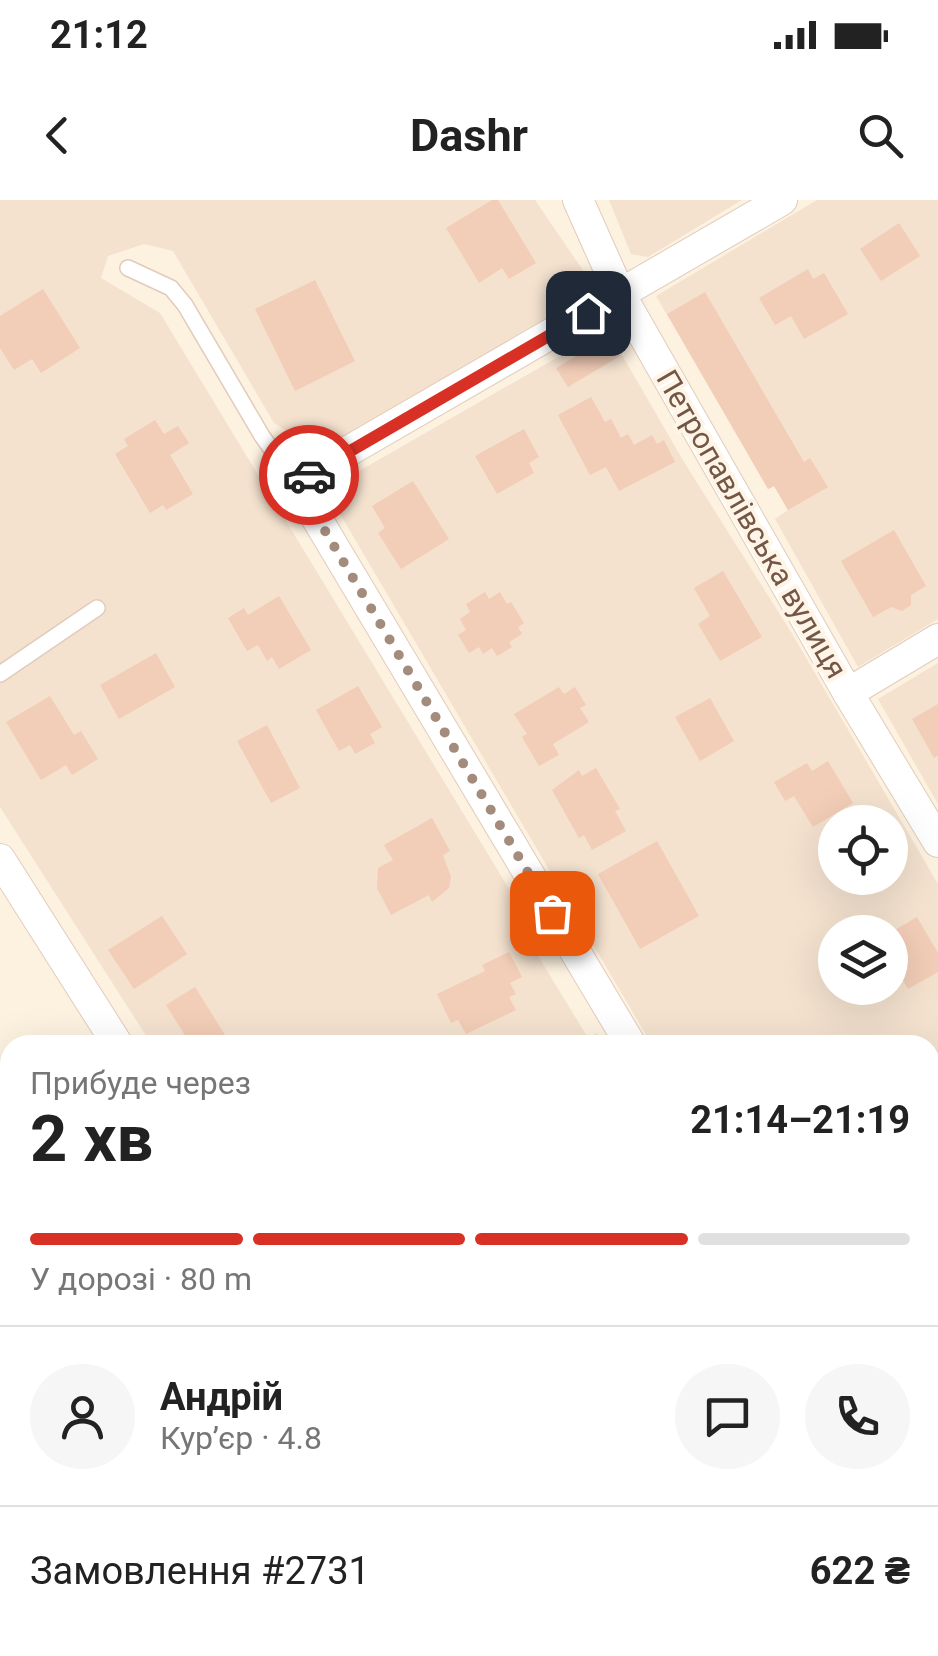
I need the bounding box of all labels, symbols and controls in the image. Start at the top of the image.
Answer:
text: 21:12 [50,13,148,57]
icon: back [30,108,85,163]
icon: search [853,108,908,163]
text: Dashr [410,109,528,162]
pin [546,271,631,356]
icon: home [561,286,616,341]
street label: Петропавлівська вулиця [649,364,855,684]
courier [259,425,359,525]
icon: car [282,448,337,503]
map controls [818,805,908,1005]
button: locate [818,805,908,895]
pin [510,871,595,956]
icon: bag [525,886,580,941]
button: layers [818,915,908,1005]
text: Прибуде через [30,1064,251,1102]
text: 21:14–21:19 [690,1098,910,1142]
text: 2 хв [30,1101,153,1177]
text: У дорозі · 80 m [30,1260,252,1298]
button: person [30,1364,135,1469]
button: chat [675,1364,780,1469]
button: phone [805,1364,910,1469]
text: Андрій [160,1375,283,1419]
text: Кур’єр · 4.8 [160,1419,322,1457]
text: Замовлення #2731 [30,1549,370,1593]
text: 622 ₴ [810,1549,910,1593]

